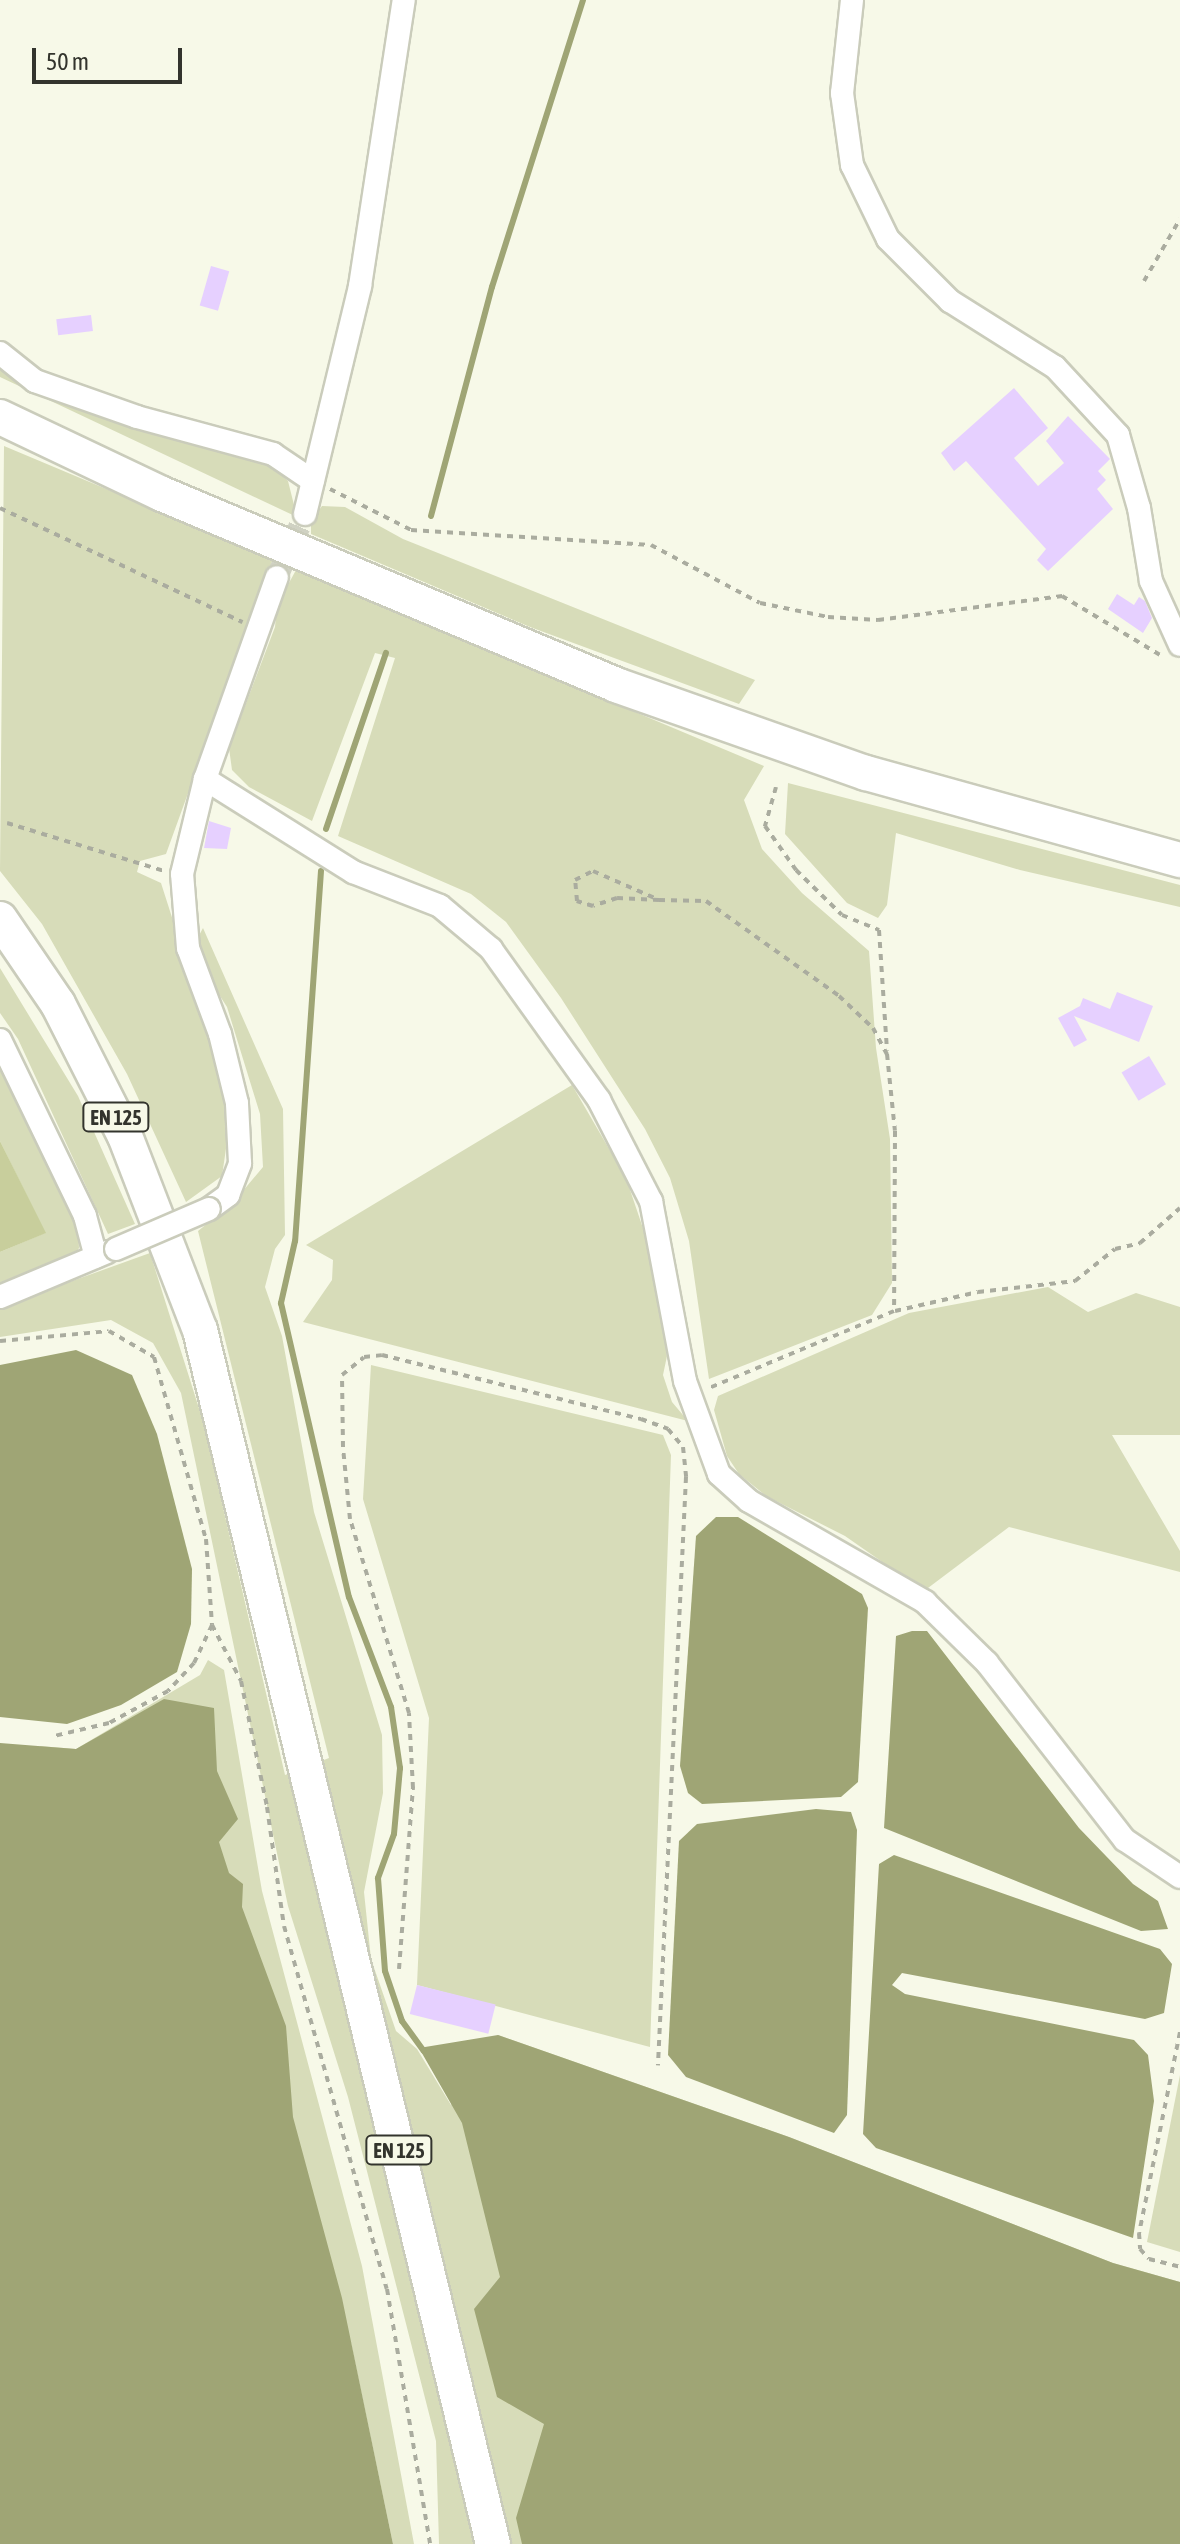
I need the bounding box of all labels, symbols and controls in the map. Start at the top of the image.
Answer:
scale bar [36,32,186,82]
text: 50 m [46,48,89,75]
road number: EN 125 [82,1101,150,1133]
road number: EN 125 [365,2134,433,2166]

